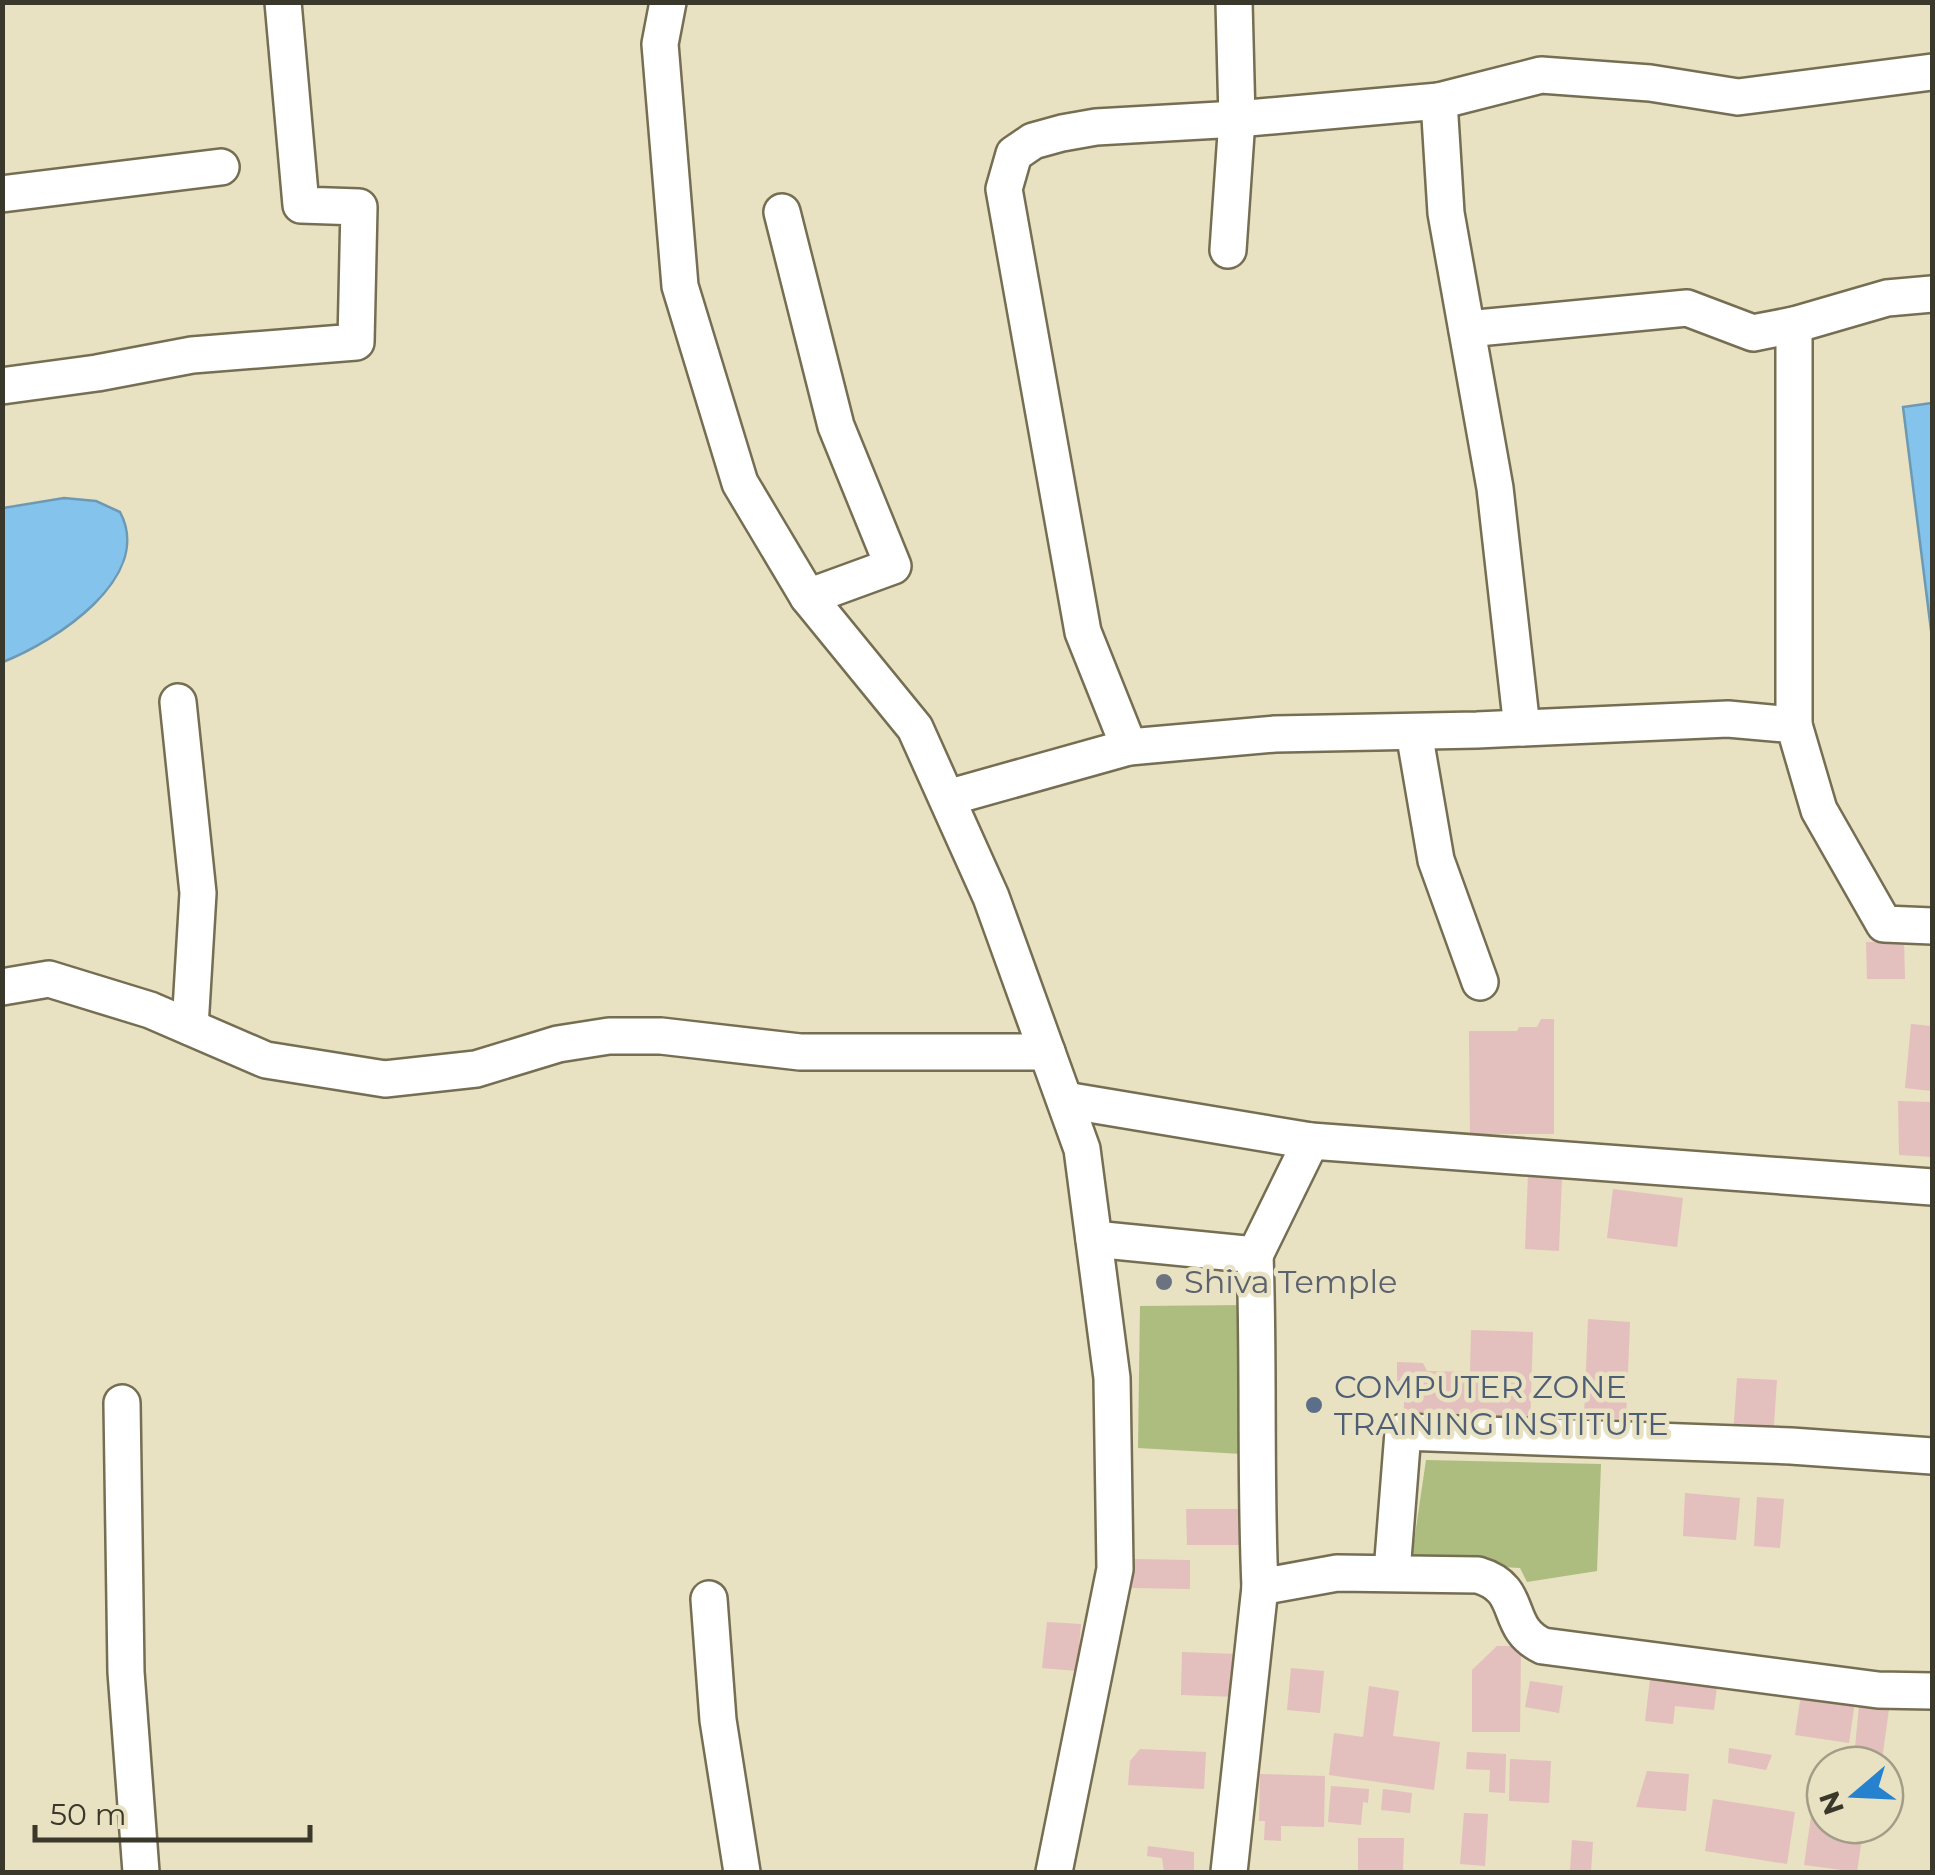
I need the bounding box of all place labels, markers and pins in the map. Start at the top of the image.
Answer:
place label: Shiva Temple [1184,1262,1397,1301]
marker: Shiva Temple [1153,1271,1175,1293]
place label: COMPUTER ZONE TRAINING INSTITUTE [1334,1367,1669,1443]
marker: COMPUTER ZONE TRAINING INSTITUTE [1303,1394,1325,1416]

